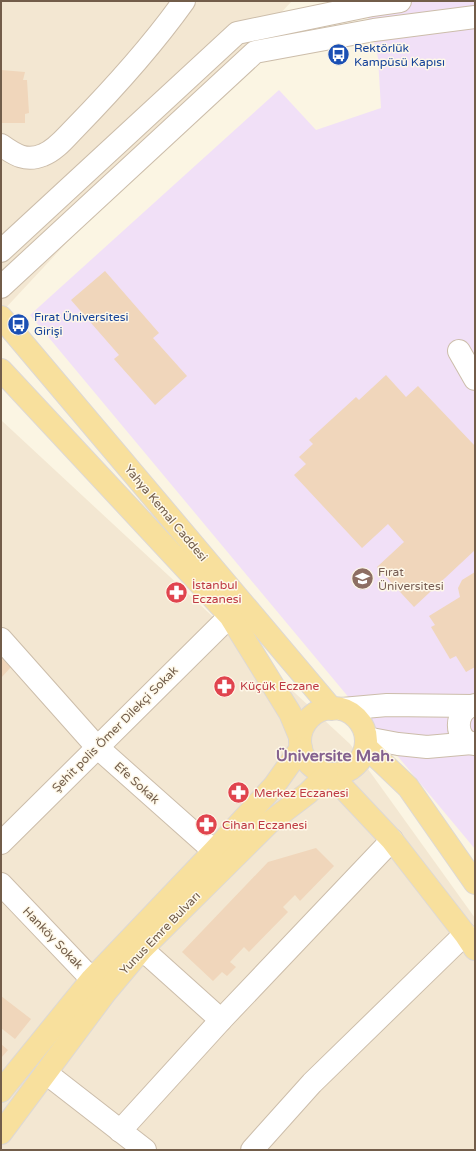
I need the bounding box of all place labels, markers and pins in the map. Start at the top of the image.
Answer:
place label: Rektörlük Kampüsü Kapısı [354,41,445,69]
bus stop icon: Rektörlük Kampüsü Kapısı [326,42,352,68]
place label: Fırat Üniversitesi Girişi [34,310,129,338]
bus stop icon: Fırat Üniversitesi Girişi [5,311,31,337]
place label: Fırat Üniversitesi [378,565,444,593]
school or university icon: Fırat Üniversitesi [350,566,376,592]
place label: İstanbul Eczanesi [192,578,241,606]
pharmacy icon: İstanbul Eczanesi [164,579,190,605]
pharmacy icon: Küçük Eczane [212,673,238,699]
place label: Küçük Eczane [240,679,320,693]
pharmacy icon: Merkez Eczanesi [226,780,252,806]
place label: Merkez Eczanesi [254,786,349,800]
pharmacy icon: Cihan Eczanesi [193,812,219,838]
place label: Cihan Eczanesi [222,818,307,832]

